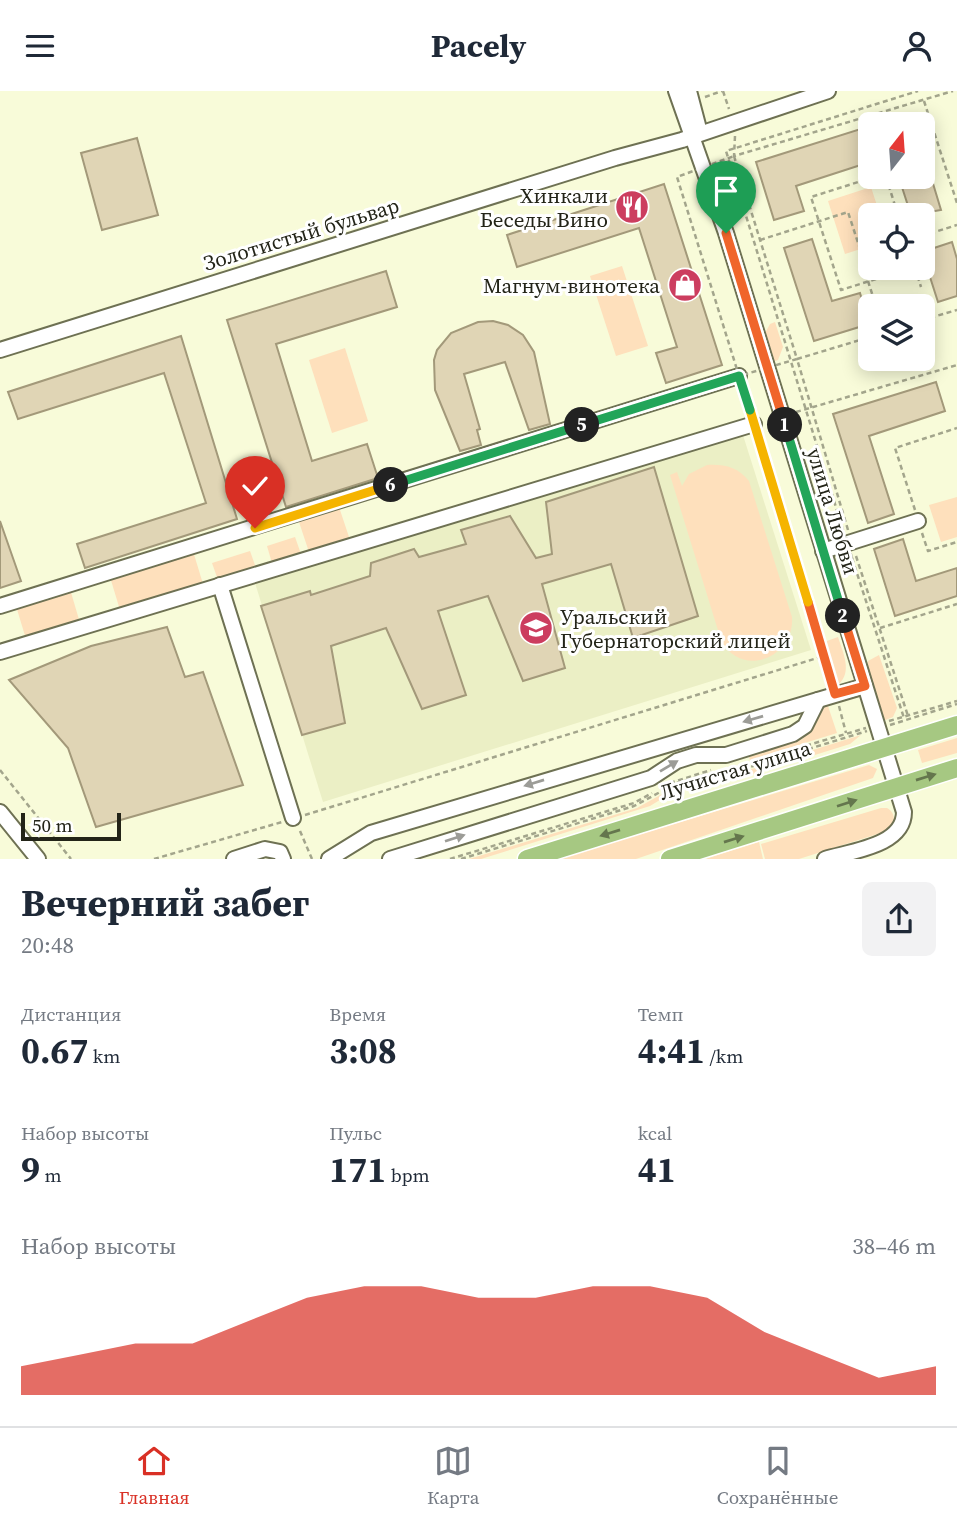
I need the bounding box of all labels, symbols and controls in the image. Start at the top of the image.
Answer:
text: Pacely [431,24,526,68]
icon: menu [21,27,59,65]
icon: person [898,27,936,65]
north arrow [858,112,934,189]
map controls [858,112,935,371]
pin [696,161,756,233]
icon: arrive [707,172,745,210]
place label: Хинкали Беседы Вино [480,181,608,234]
restaurant icon: Хинкали Беседы Вино [613,188,651,226]
street label: Золотистый бульвар [200,190,402,278]
button: locate [858,203,935,280]
shop icon: Магнум-винотека [666,266,704,304]
place label: Магнум-винотека [483,271,660,300]
button: layers [858,294,935,371]
pin: 5 [564,407,600,443]
pin: 1 [768,407,802,443]
text: 5 [576,411,587,437]
text: 1 [779,411,790,437]
street label: улица Любви [800,444,866,578]
pin [225,456,285,528]
icon: check [236,467,274,505]
pin: 6 [374,467,408,503]
text: 6 [385,471,396,497]
pin: 2 [826,599,860,633]
place label: Уральский Губернаторский лицей [560,602,791,655]
text: 2 [837,602,848,628]
school or university icon: Уральский Губернаторский лицей [517,609,555,647]
one-way arrow [742,714,763,724]
street label: Лучистая улица [656,733,815,807]
one-way arrow [660,760,679,772]
one-way arrow [916,772,937,782]
one-way arrow [524,779,545,789]
one-way arrow [837,797,858,808]
scale bar [21,810,121,842]
text: 50 m [32,812,73,838]
one-way arrow [599,828,620,839]
one-way arrow [444,832,465,843]
one-way arrow [724,833,745,844]
text: Вечерний забег [21,877,309,929]
button: share [862,882,936,956]
text: 20:48 [21,929,74,961]
text: Дистанция [21,1001,121,1027]
text: Время [329,1001,386,1027]
text: Темп [638,1001,683,1027]
text: 0.67 [21,1027,88,1075]
text: 3:08 [329,1027,397,1075]
text: 4:41 [638,1027,705,1075]
text: km [88,1043,120,1069]
text: /km [705,1043,743,1069]
text: Набор высоты [21,1120,149,1146]
text: Пульс [329,1120,382,1146]
text: kcal [638,1120,672,1146]
text: 9 [21,1146,40,1194]
text: 171 [329,1146,386,1194]
text: 41 [638,1146,676,1194]
text: m [40,1162,62,1188]
text: bpm [386,1162,430,1188]
text: Набор высоты [21,1230,176,1262]
text: 38–46 m [852,1230,936,1262]
tab: Главная [119,1442,190,1510]
tab: Карта [427,1442,479,1510]
tab: Сохранённые [717,1442,838,1510]

